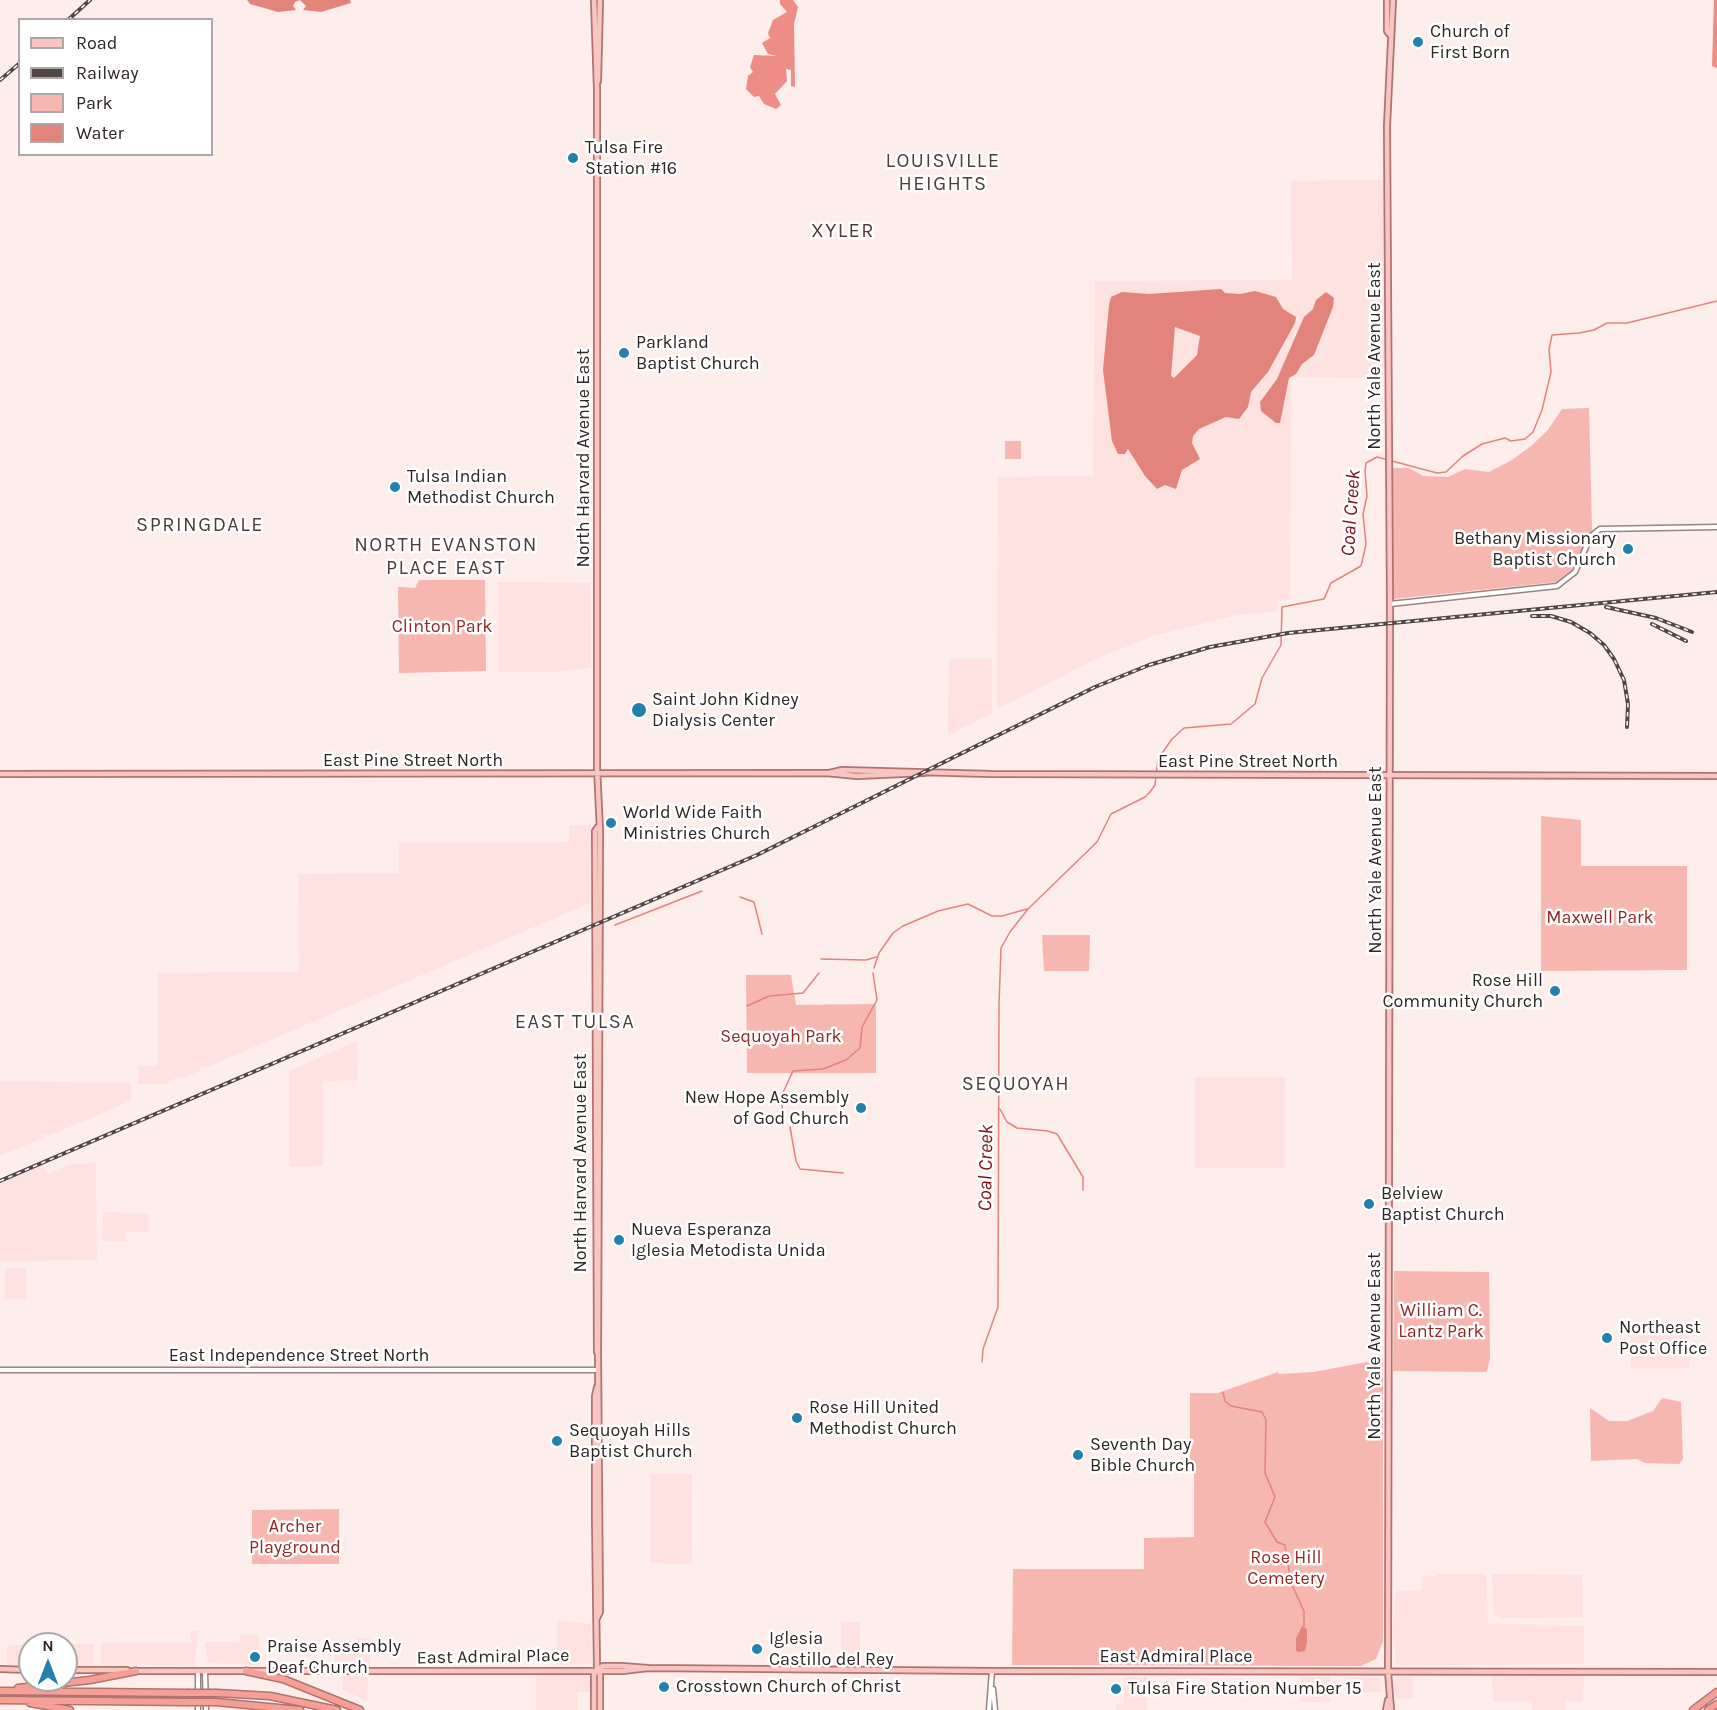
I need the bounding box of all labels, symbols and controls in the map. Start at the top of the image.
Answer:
legend [18,18,213,156]
place label: Church of First Born [1430,21,1510,63]
text: Road [76,32,117,54]
marker: Church of First Born [1411,35,1425,49]
text: Railway [76,62,139,84]
text: Park [76,92,113,114]
text: Water [76,122,124,144]
place label: Tulsa Fire Station #16 [585,137,677,180]
district label: LOUISVILLE HEIGHTS [886,149,1000,196]
marker: Tulsa Fire Station #16 [566,151,580,165]
district label: XYLER [811,219,875,243]
street label: North Yale Avenue East [1364,262,1386,450]
place label: Parkland Baptist Church [636,332,760,374]
marker: Parkland Baptist Church [617,346,631,360]
street label: North Harvard Avenue East [573,348,595,568]
place label: Tulsa Indian Methodist Church [407,466,555,508]
water label: Coal Creek [1336,469,1366,557]
marker: Tulsa Indian Methodist Church [388,480,402,494]
district label: SPRINGDALE [136,513,264,537]
place label: Bethany Missionary Baptist Church [1454,528,1616,570]
district label: NORTH EVANSTON PLACE EAST [354,533,538,580]
marker: Bethany Missionary Baptist Church [1621,542,1635,556]
park label: Clinton Park [392,616,492,638]
place label: Saint John Kidney Dialysis Center [652,689,799,732]
marker: Saint John Kidney Dialysis Center [630,701,648,719]
street label: East Pine Street North [323,750,503,772]
street label: East Pine Street North [1158,751,1338,773]
street label: North Yale Avenue East [1365,766,1387,954]
place label: World Wide Faith Ministries Church [623,802,770,844]
marker: World Wide Faith Ministries Church [604,816,618,830]
park label: Maxwell Park [1546,907,1654,929]
place label: Rose Hill Community Church [1382,970,1543,1012]
marker: Rose Hill Community Church [1548,984,1562,998]
district label: EAST TULSA [515,1010,635,1034]
park label: Sequoyah Park [720,1026,842,1048]
street label: North Harvard Avenue East [570,1053,592,1273]
district label: SEQUOYAH [962,1072,1070,1096]
place label: New Hope Assembly of God Church [685,1087,849,1130]
marker: New Hope Assembly of God Church [854,1101,868,1115]
water label: Coal Creek [973,1124,999,1212]
place label: Belview Baptist Church [1381,1183,1505,1226]
marker: Belview Baptist Church [1362,1197,1376,1211]
place label: Nueva Esperanza Iglesia Metodista Unida [631,1219,826,1262]
marker: Nueva Esperanza Iglesia Metodista Unida [612,1233,626,1247]
street label: North Yale Avenue East [1364,1252,1386,1440]
park label: William C. Lantz Park [1398,1300,1484,1342]
place label: Northeast Post Office [1619,1317,1707,1360]
marker: Northeast Post Office [1600,1331,1614,1345]
street label: East Independence Street North [169,1345,429,1367]
place label: Rose Hill United Methodist Church [809,1397,957,1440]
marker: Rose Hill United Methodist Church [790,1411,804,1425]
place label: Sequoyah Hills Baptist Church [569,1420,693,1462]
marker: Sequoyah Hills Baptist Church [550,1434,564,1448]
place label: Seventh Day Bible Church [1090,1434,1195,1476]
marker: Seventh Day Bible Church [1071,1448,1085,1462]
park label: Archer Playground [249,1516,341,1558]
park label: Rose Hill Cemetery [1247,1547,1325,1590]
place label: Iglesia Castillo del Rey [769,1628,894,1670]
north arrow [18,1632,78,1692]
text: N [42,1636,54,1655]
place label: Praise Assembly Deaf Church [267,1636,401,1678]
marker: Iglesia Castillo del Rey [750,1642,764,1656]
street label: East Admiral Place [416,1645,570,1669]
street label: East Admiral Place [1100,1646,1252,1668]
marker: Praise Assembly Deaf Church [248,1650,262,1664]
place label: Crosstown Church of Christ [676,1676,901,1698]
place label: Tulsa Fire Station Number 15 [1128,1678,1362,1700]
marker: Crosstown Church of Christ [657,1680,671,1694]
marker: Tulsa Fire Station Number 15 [1109,1682,1123,1696]

